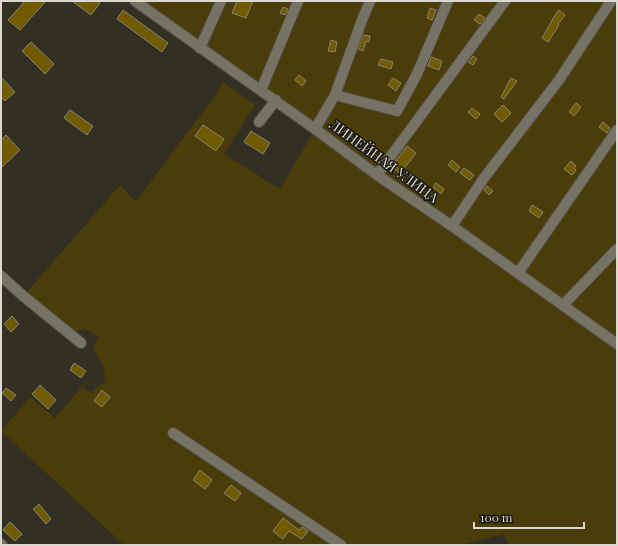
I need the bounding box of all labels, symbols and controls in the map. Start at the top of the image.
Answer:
street label: ЛИНЕЙНАЯ УЛИЦА [325,114,443,207]
scale bar [474,504,584,530]
text: 100 m [480,509,513,525]

